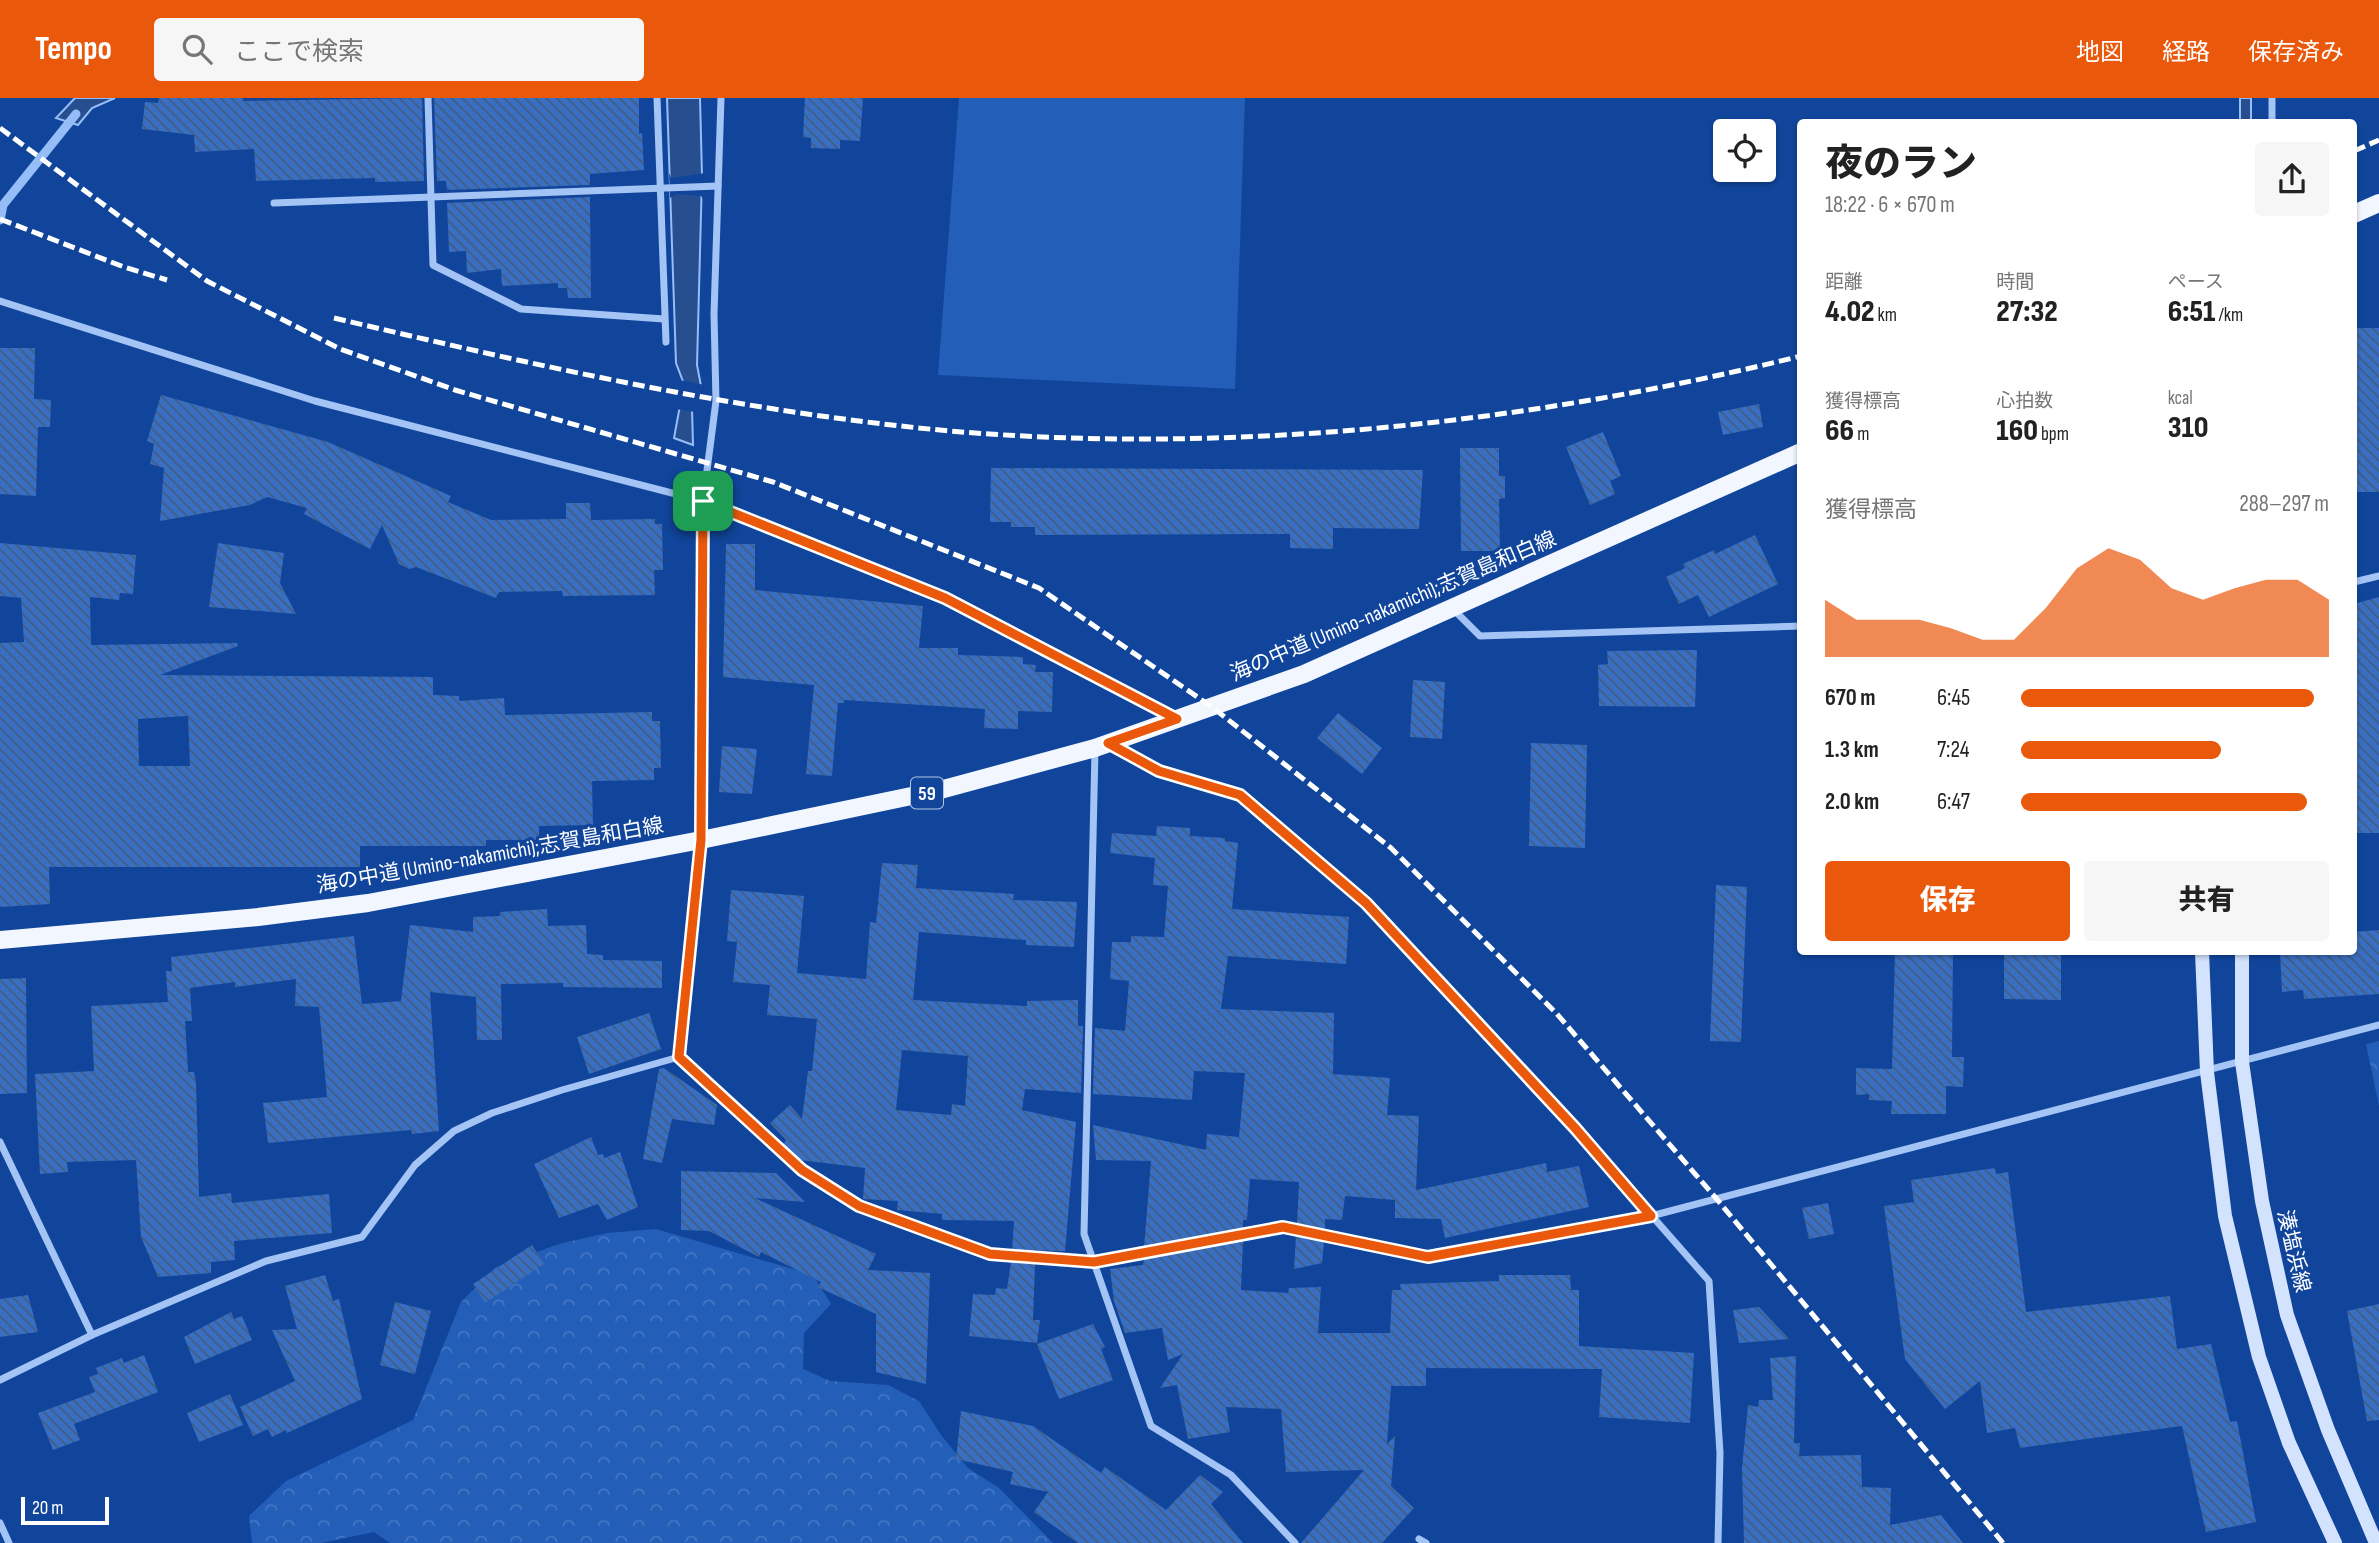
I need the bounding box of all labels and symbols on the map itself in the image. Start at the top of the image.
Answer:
pin [673,471,733,531]
street label: 海の中道 (Umino-nakamichi);志賀島和白線 [1226,526,1560,687]
road number: 59 [911,778,943,808]
street label: 海の中道 (Umino-nakamichi);志賀島和白線 [315,813,665,898]
street label: 湊塩浜線 [2272,1207,2315,1295]
scale bar [21,1494,108,1526]

